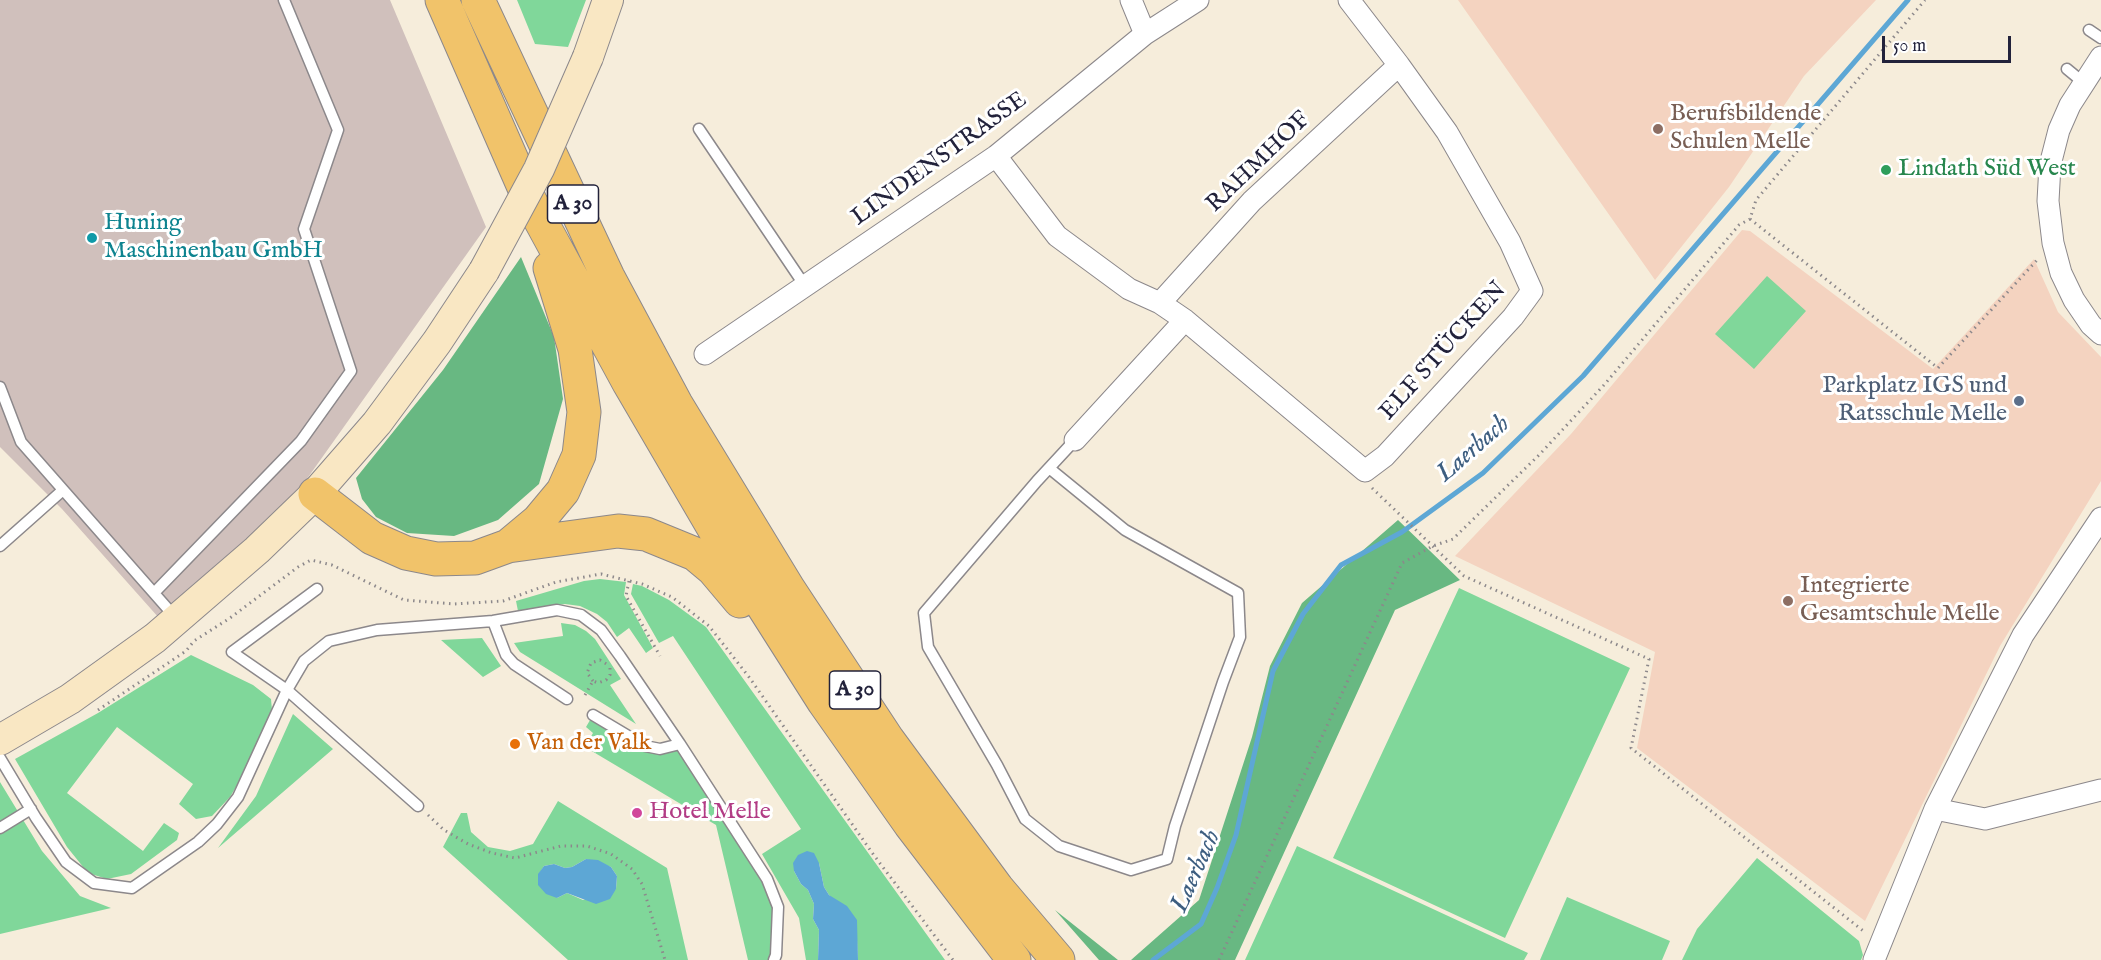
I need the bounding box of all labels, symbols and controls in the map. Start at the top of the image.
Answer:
scale bar [1885,24,2014,62]
text: 50 m [1893,35,1926,58]
street label: LINDENSTRASSE [847,87,1033,233]
place label: Berufsbildende Schulen Melle [1670,101,1821,157]
street label: RAHMHOF [1201,107,1317,219]
marker: Berufsbildende Schulen Melle [1651,122,1665,136]
place label: Lindath Süd West [1898,156,2076,184]
marker: Lindath Süd West [1879,163,1893,177]
road number: A 30 [548,185,598,223]
place label: Huning Maschinenbau GmbH [104,210,323,266]
marker: Huning Maschinenbau GmbH [85,231,99,245]
street label: ELF STÜCKEN [1374,277,1514,427]
place label: Parkplatz IGS und Ratsschule Melle [1822,373,2007,429]
marker: Parkplatz IGS und Ratsschule Melle [2012,394,2026,408]
water label: Laerbach [1431,410,1517,490]
place label: Integrierte Gesamtschule Melle [1800,573,2000,629]
marker: Integrierte Gesamtschule Melle [1781,594,1795,608]
road number: A 30 [830,671,880,709]
place label: Van der Valk [527,730,651,758]
marker: Van der Valk [508,737,522,751]
place label: Hotel Melle [649,799,771,827]
marker: Hotel Melle [630,806,644,820]
water label: Laerbach [1165,826,1229,918]

